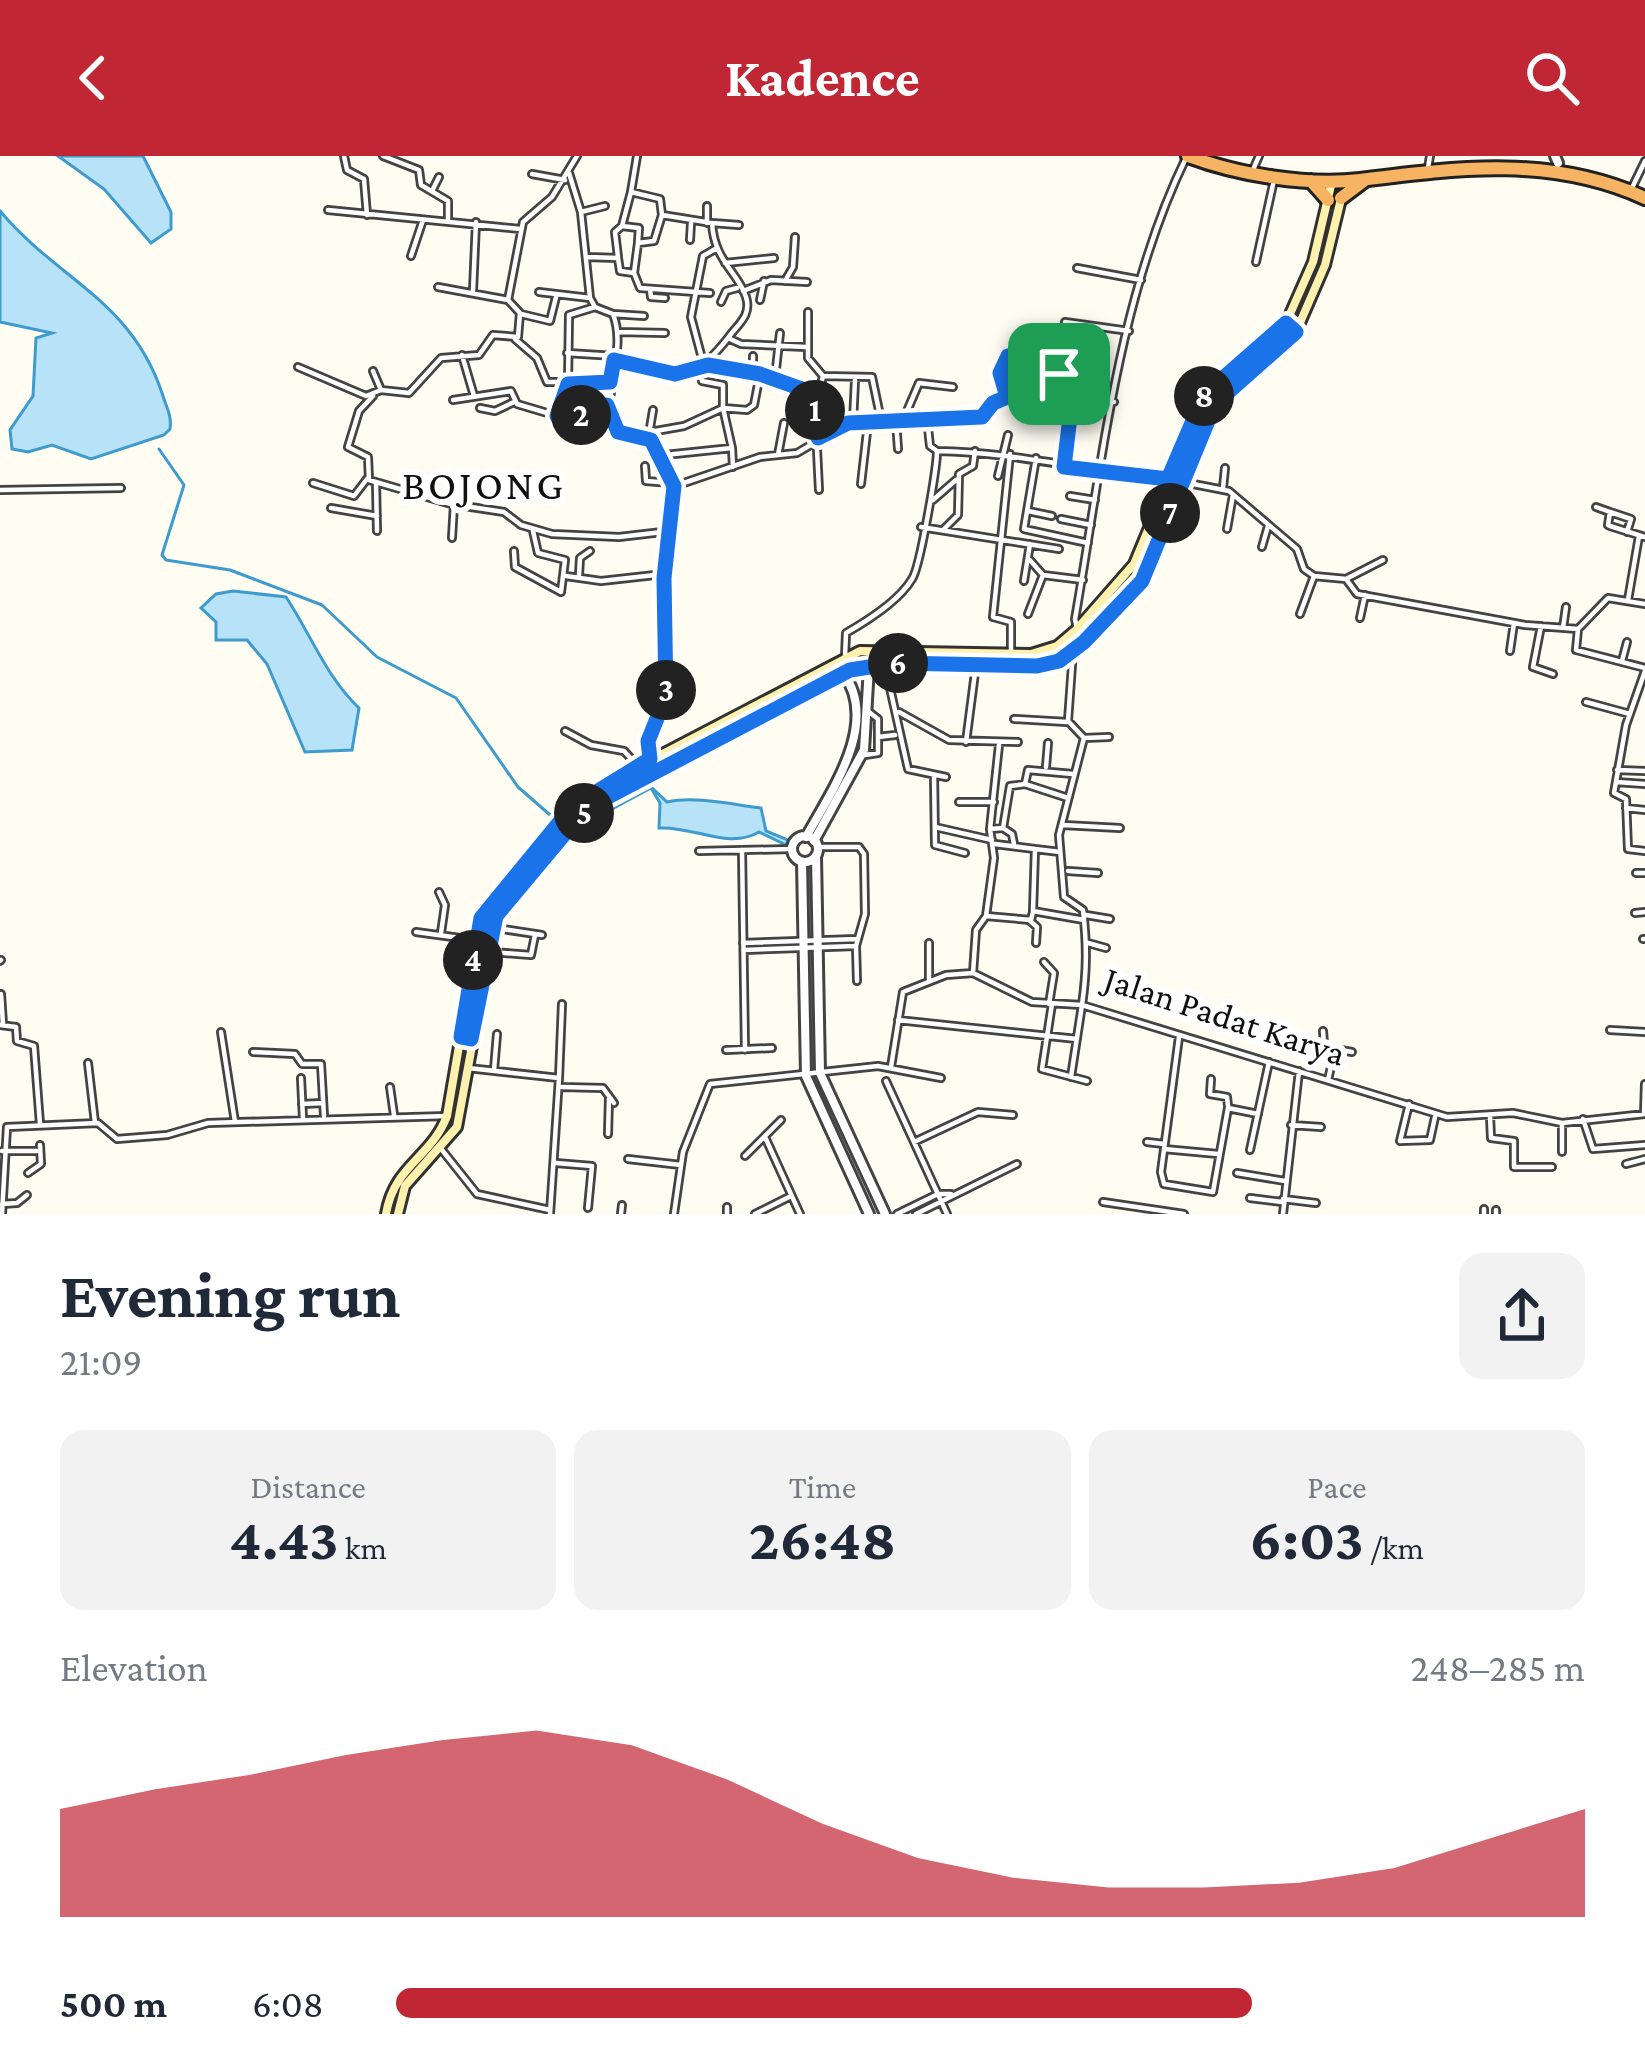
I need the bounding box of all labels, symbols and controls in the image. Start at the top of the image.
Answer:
icon: back [60,45,126,111]
icon: search [1519,45,1585,111]
text: Kadence [725,48,920,108]
pin [1008,323,1110,425]
icon: arrive [1026,341,1092,407]
pin: 8 [1174,366,1234,426]
text: 8 [1194,377,1214,414]
pin: 1 [785,380,845,440]
pin: 2 [551,385,611,445]
text: 1 [809,391,821,428]
text: 2 [573,396,589,433]
district label: BOJONG [402,461,566,508]
pin: 7 [1140,483,1200,543]
text: 7 [1162,494,1178,531]
pin: 6 [868,633,928,693]
text: 6 [889,644,907,681]
pin: 3 [636,660,696,720]
text: 3 [658,671,674,708]
pin: 5 [554,783,614,843]
text: 5 [576,794,592,831]
pin: 4 [443,930,503,990]
text: 4 [464,941,482,978]
street label: Jalan Padat Karya [1097,957,1350,1074]
button: share [1459,1253,1585,1379]
text: Evening run [60,1258,400,1331]
text: 21:09 [60,1340,142,1383]
text: Distance [250,1468,366,1505]
text: Time [789,1468,856,1505]
text: Pace [1307,1468,1367,1505]
text: 4.43 [229,1505,339,1572]
text: 26:48 [749,1505,896,1572]
text: 6:03 [1250,1505,1364,1572]
text: km [339,1529,387,1566]
text: /km [1364,1529,1424,1566]
text: Elevation [60,1646,208,1689]
text: 248–285 m [1410,1646,1585,1689]
text: 500 m [60,1982,167,2025]
text: 6:08 [252,1982,324,2025]

